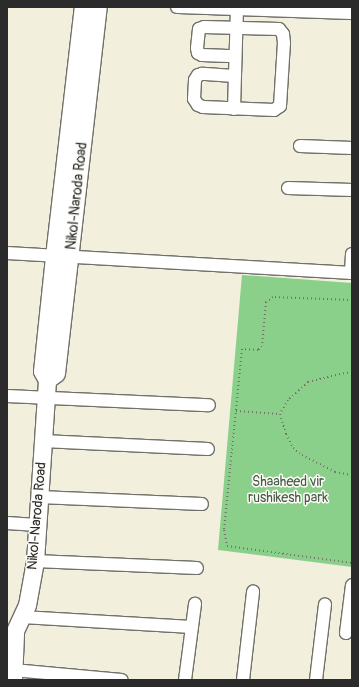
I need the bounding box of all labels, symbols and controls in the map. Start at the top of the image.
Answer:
street label: Nikol-Naroda Road [63,141,91,251]
street label: Nikol-Naroda Road [24,461,50,571]
park label: Shaaheed vir rushikesh park [248,474,328,506]

